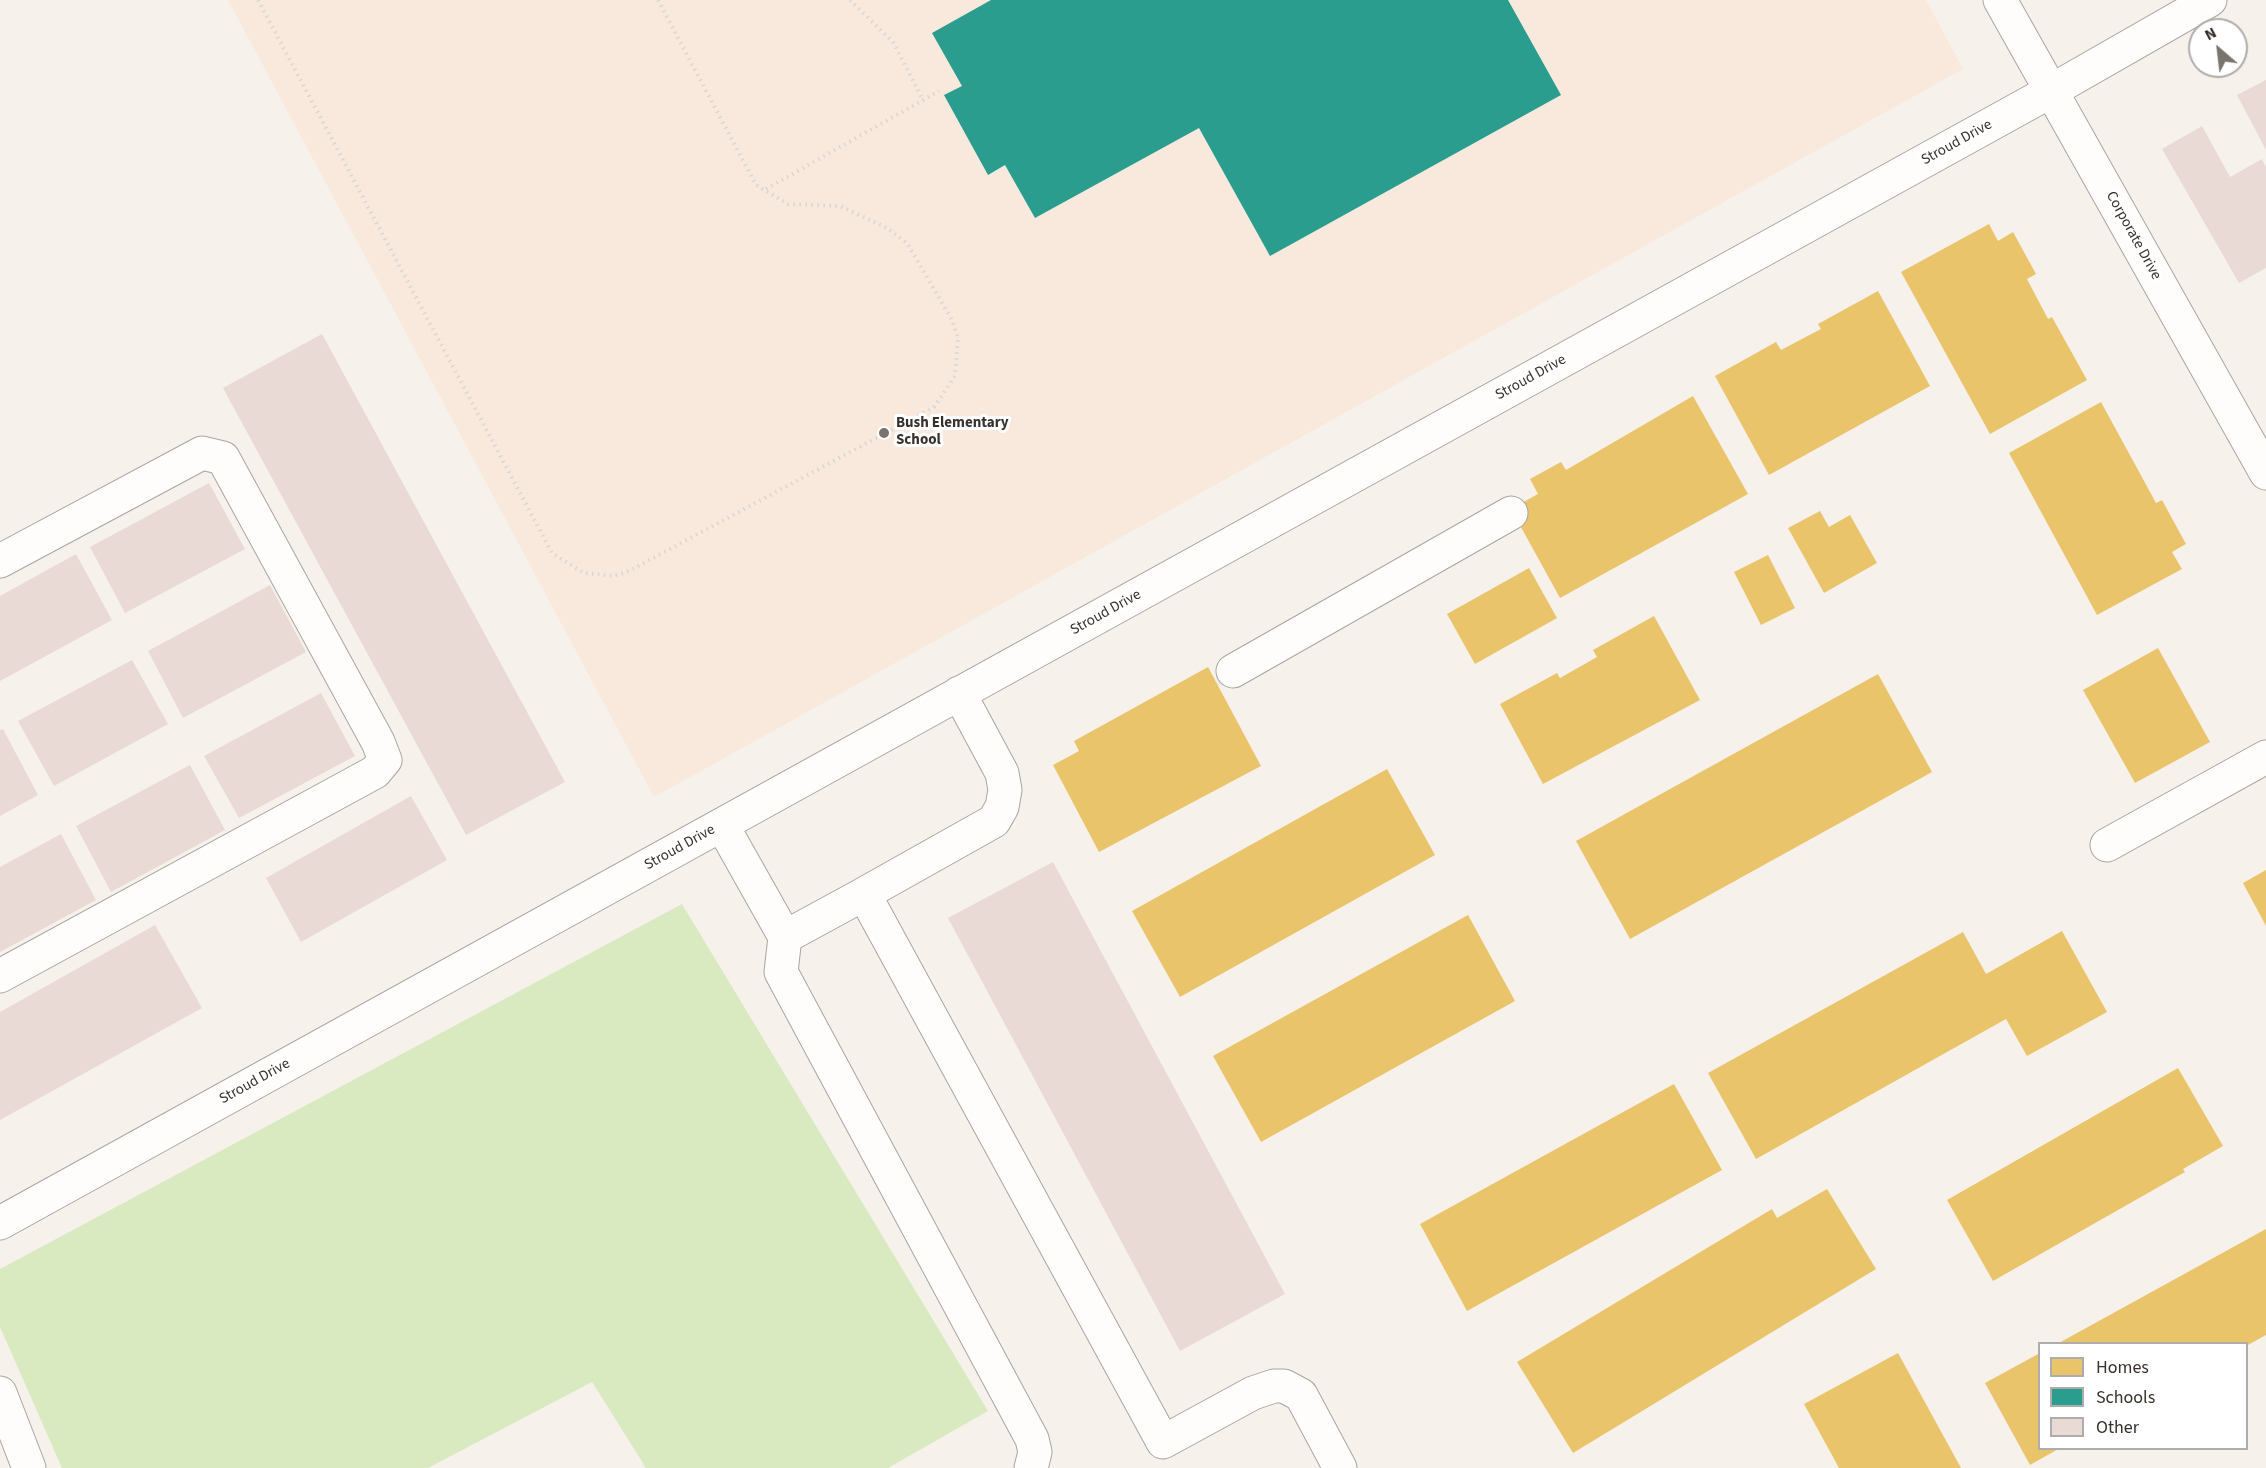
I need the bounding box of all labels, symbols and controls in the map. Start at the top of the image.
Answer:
north arrow [2188,18,2248,78]
text: N [2201,22,2220,46]
street label: Stroud Drive [1919,116,1995,170]
street label: Corporate Drive [2101,189,2165,283]
street label: Stroud Drive [1493,351,1569,405]
place label: Bush Elementary School [896,415,1009,450]
marker: Bush Elementary School [877,426,891,440]
street label: Stroud Drive [1068,586,1144,640]
street label: Stroud Drive [642,821,718,875]
street label: Stroud Drive [217,1055,293,1109]
legend [2038,1342,2248,1450]
text: Homes [2096,1355,2149,1380]
text: Schools [2096,1385,2155,1410]
text: Other [2096,1415,2139,1440]

